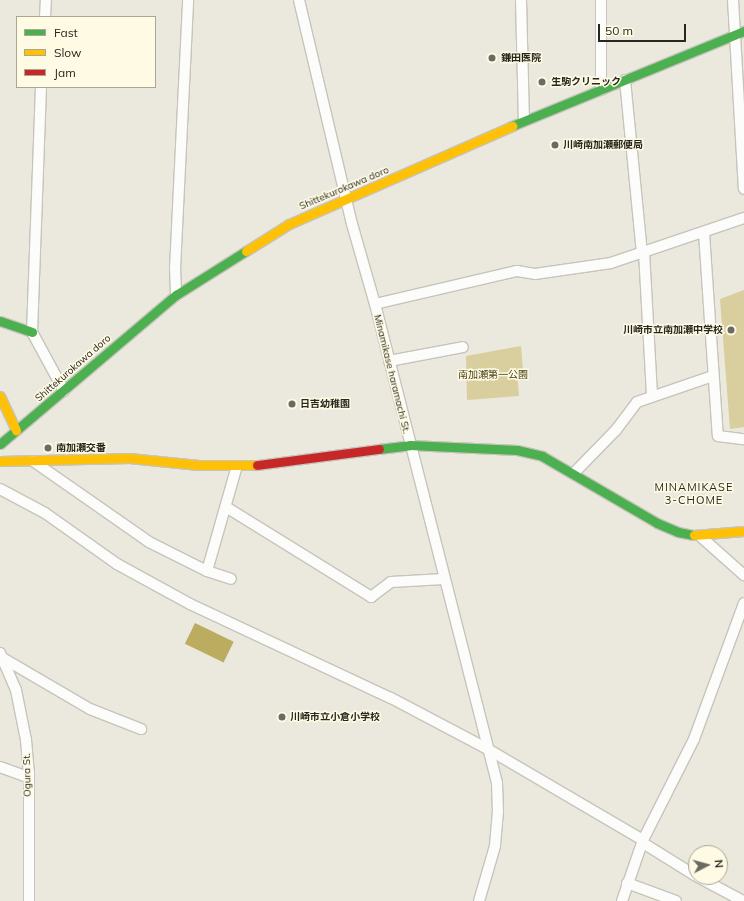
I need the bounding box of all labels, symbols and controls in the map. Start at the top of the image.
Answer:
legend [16,16,156,88]
scale bar [600,16,688,42]
text: 50 m [605,23,633,38]
text: Fast [54,25,78,40]
text: Slow [54,45,82,60]
marker: 鎌田医院 [486,52,498,64]
place label: 鎌田医院 [501,52,541,64]
text: Jam [54,65,76,80]
marker: 生駒クリニック [536,76,548,88]
place label: 生駒クリニック [551,76,621,88]
place label: 川崎南加瀬郵便局 [563,139,643,151]
marker: 川崎南加瀬郵便局 [550,140,560,150]
street label: Shittekurokawa doro [297,164,391,212]
street label: Minamikase haramachi St. [371,313,413,435]
place label: 川崎市立南加瀬中学校 [623,324,723,336]
marker: 川崎市立南加瀬中学校 [726,325,736,335]
street label: Shittekurokawa doro [33,332,113,404]
park label: 南加瀬第一公園 [458,369,528,381]
place label: 日吉幼稚園 [300,398,350,410]
marker: 日吉幼稚園 [287,399,297,409]
place label: 南加瀬交番 [56,442,106,454]
marker: 南加瀬交番 [43,443,53,453]
district label: MINAMIKASE 3-CHOME [655,481,733,507]
place label: 川崎市立小倉小学校 [290,711,380,723]
marker: 川崎市立小倉小学校 [277,712,287,722]
street label: Ogura St. [21,753,33,797]
north arrow [688,845,728,885]
text: N [712,859,726,869]

